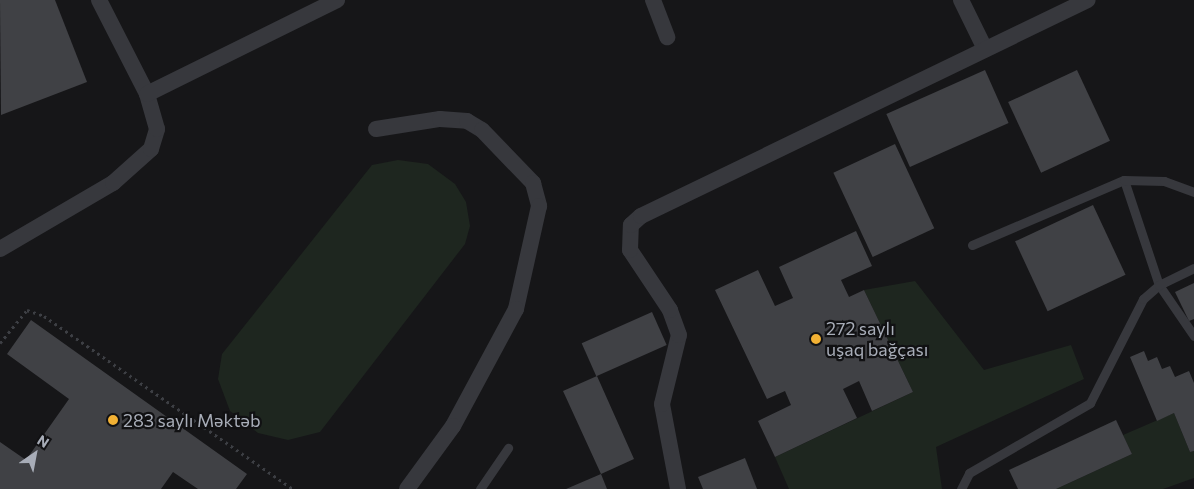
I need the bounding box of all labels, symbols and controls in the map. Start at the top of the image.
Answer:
place label: 272 saylı uşaq bağçası [826,318,928,360]
marker: 272 saylı uşaq bağçası [810,333,822,345]
place label: 283 saylı Məktəb [123,409,261,431]
marker: 283 saylı Məktəb [107,414,119,426]
north arrow [10,429,60,479]
text: N [34,431,52,451]

